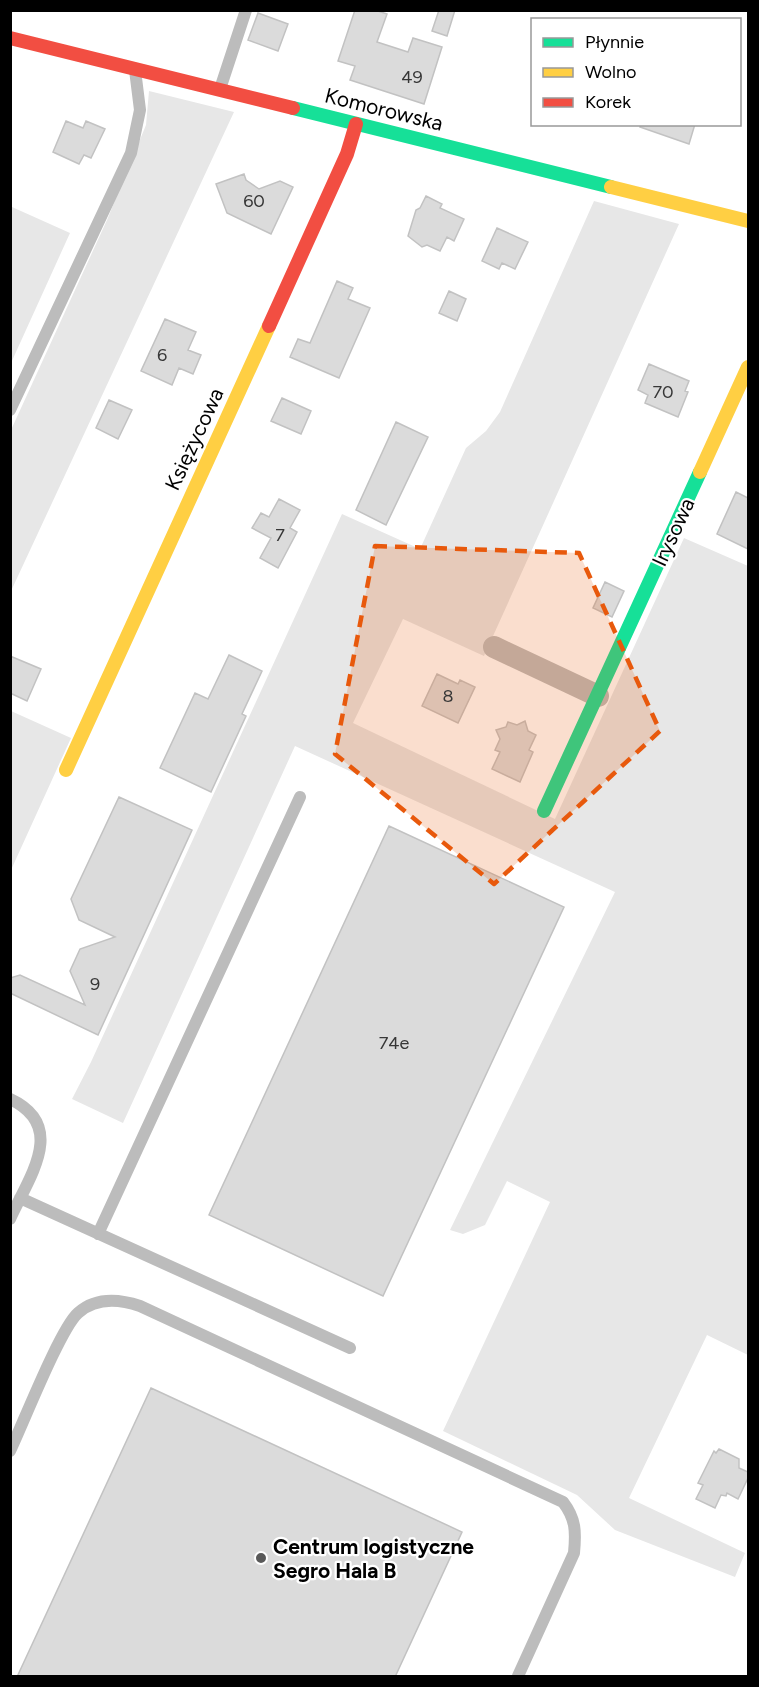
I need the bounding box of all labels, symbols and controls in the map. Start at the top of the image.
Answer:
legend [531,18,741,126]
text: Płynnie [585,31,644,53]
text: Wolno [585,61,636,83]
house number: 49 [401,66,423,88]
street label: Komorowska [322,82,446,136]
text: Korek [585,91,631,113]
house number: 60 [243,190,265,212]
house number: 6 [157,344,167,366]
house number: 70 [652,381,674,403]
street label: Księżycowa [159,384,229,494]
street label: Irysowa [646,494,700,570]
house number: 7 [275,524,285,546]
house number: 8 [442,685,454,707]
house number: 9 [90,973,100,995]
house number: 74e [379,1032,410,1054]
place label: Centrum logistyczne Segro Hala B [273,1534,474,1583]
marker: Centrum logistyczne Segro Hala B [254,1551,268,1565]

